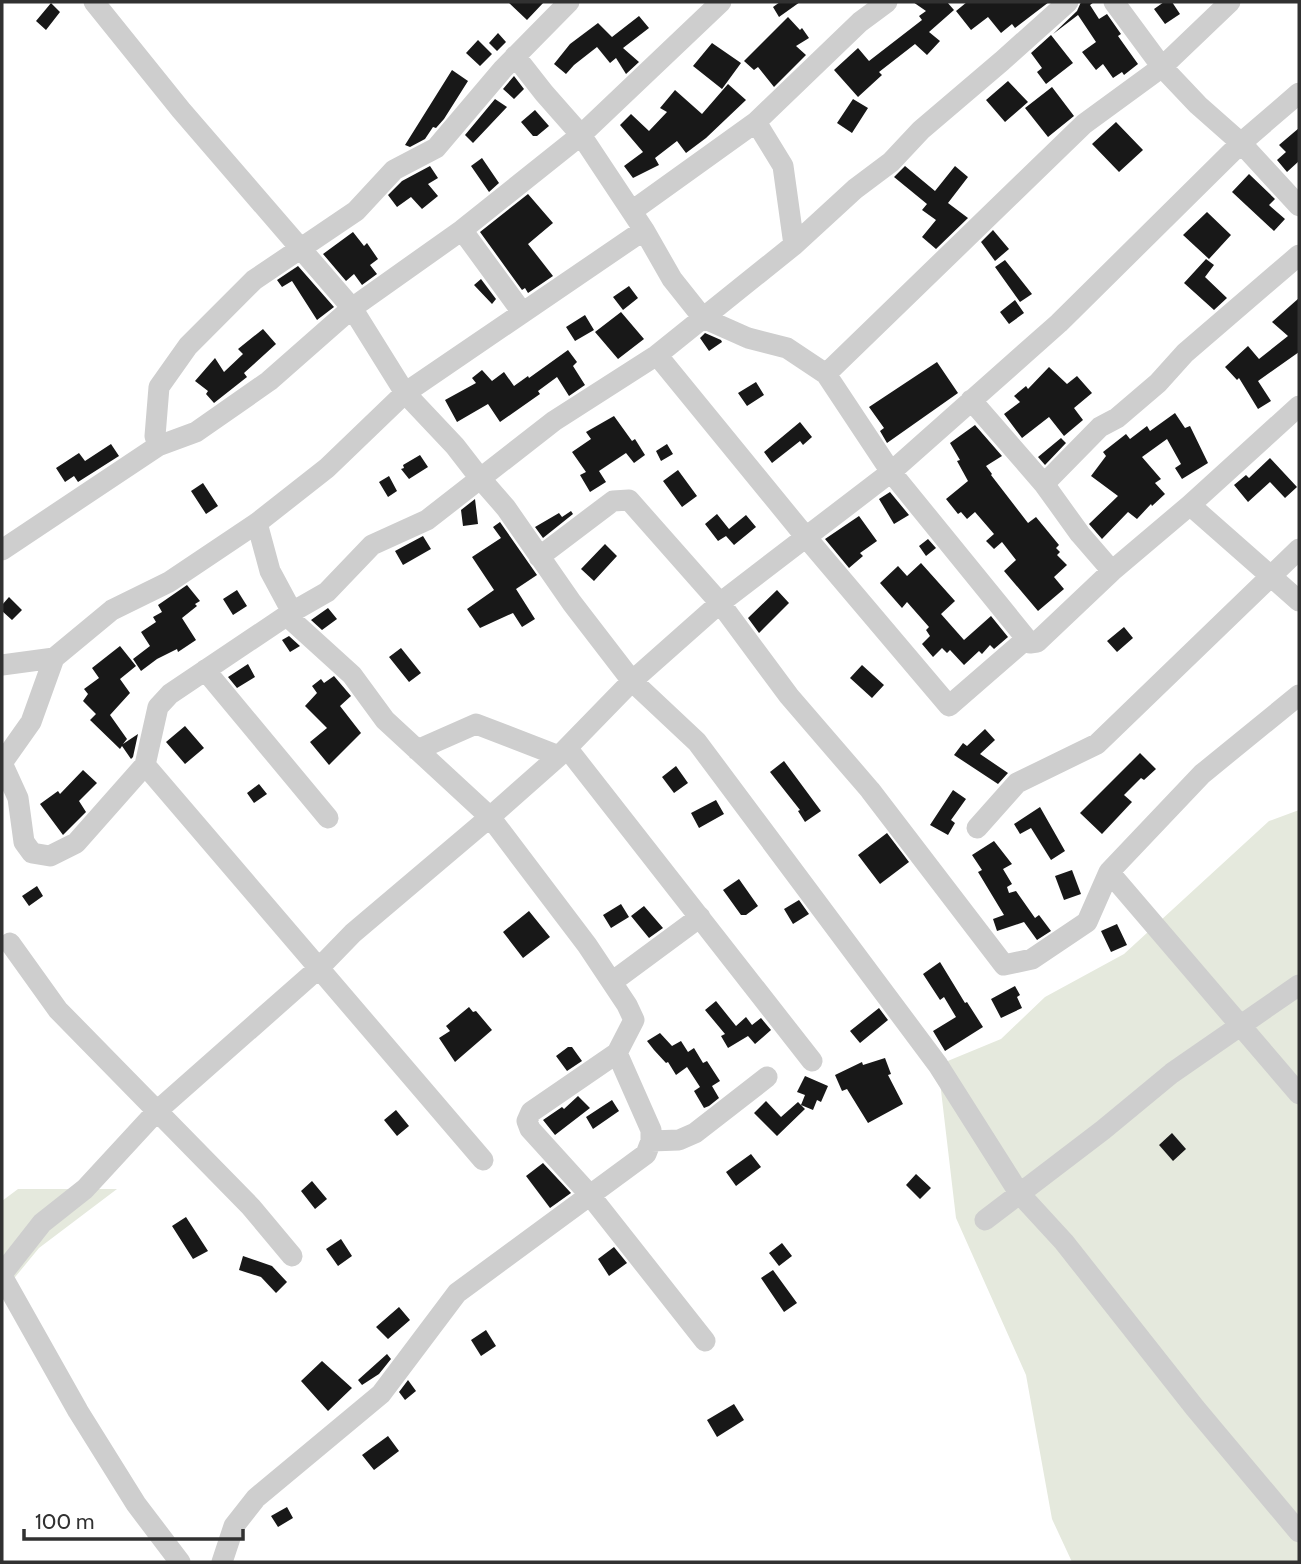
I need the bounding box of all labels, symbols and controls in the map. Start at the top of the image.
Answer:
scale bar [24,1498,243,1542]
text: 100 m [35,1509,94,1534]

